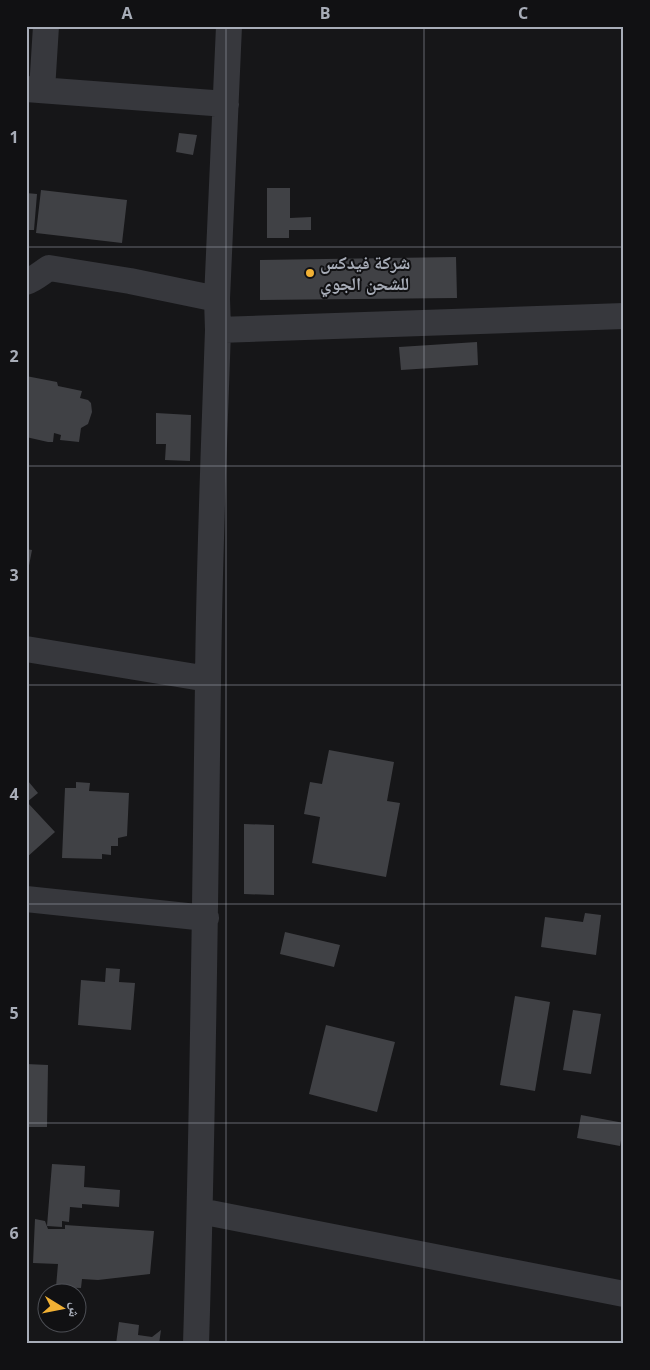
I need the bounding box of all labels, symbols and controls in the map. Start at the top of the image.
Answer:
text: A [121,2,133,24]
text: B [320,2,330,24]
text: C [518,2,528,24]
text: 1 [9,126,19,148]
place label: شركة فيدكس للشحن الجوي [320,250,410,298]
marker: شركة فيدكس للشحن الجوي [304,267,316,279]
text: 2 [9,345,19,367]
text: 3 [9,564,19,586]
text: 4 [9,783,19,805]
text: 5 [9,1002,19,1024]
text: 6 [9,1222,19,1244]
north arrow [38,1282,88,1332]
text: ش [65,1301,86,1319]

